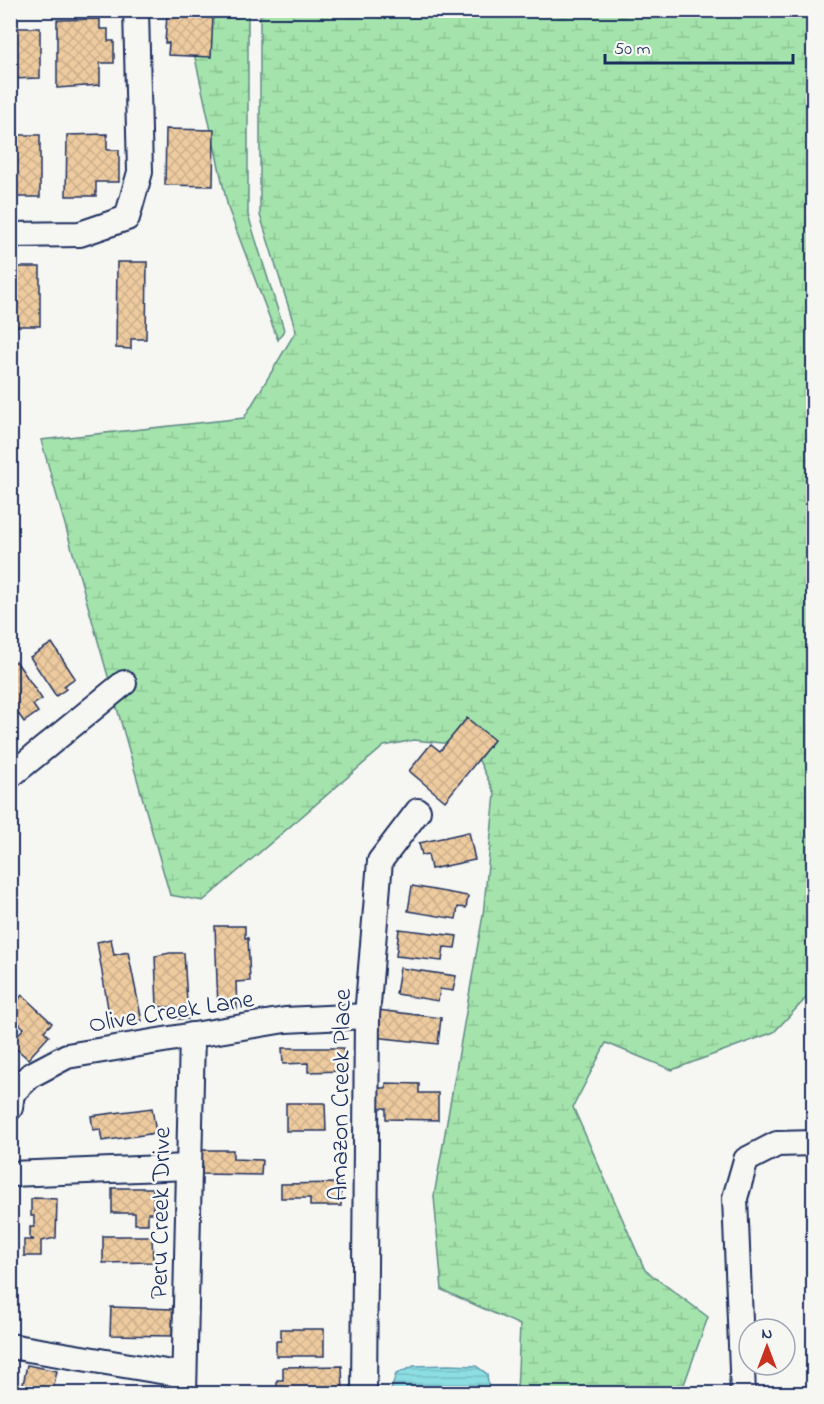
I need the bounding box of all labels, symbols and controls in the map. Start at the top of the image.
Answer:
scale bar [605,27,792,65]
text: 50 m [614,37,651,63]
street label: Olive Creek Lane [86,981,257,1045]
street label: Amazon Creek Place [321,988,363,1202]
street label: Peru Creek Drive [141,1126,183,1300]
north arrow [737,1317,797,1377]
text: N [762,1322,773,1346]

